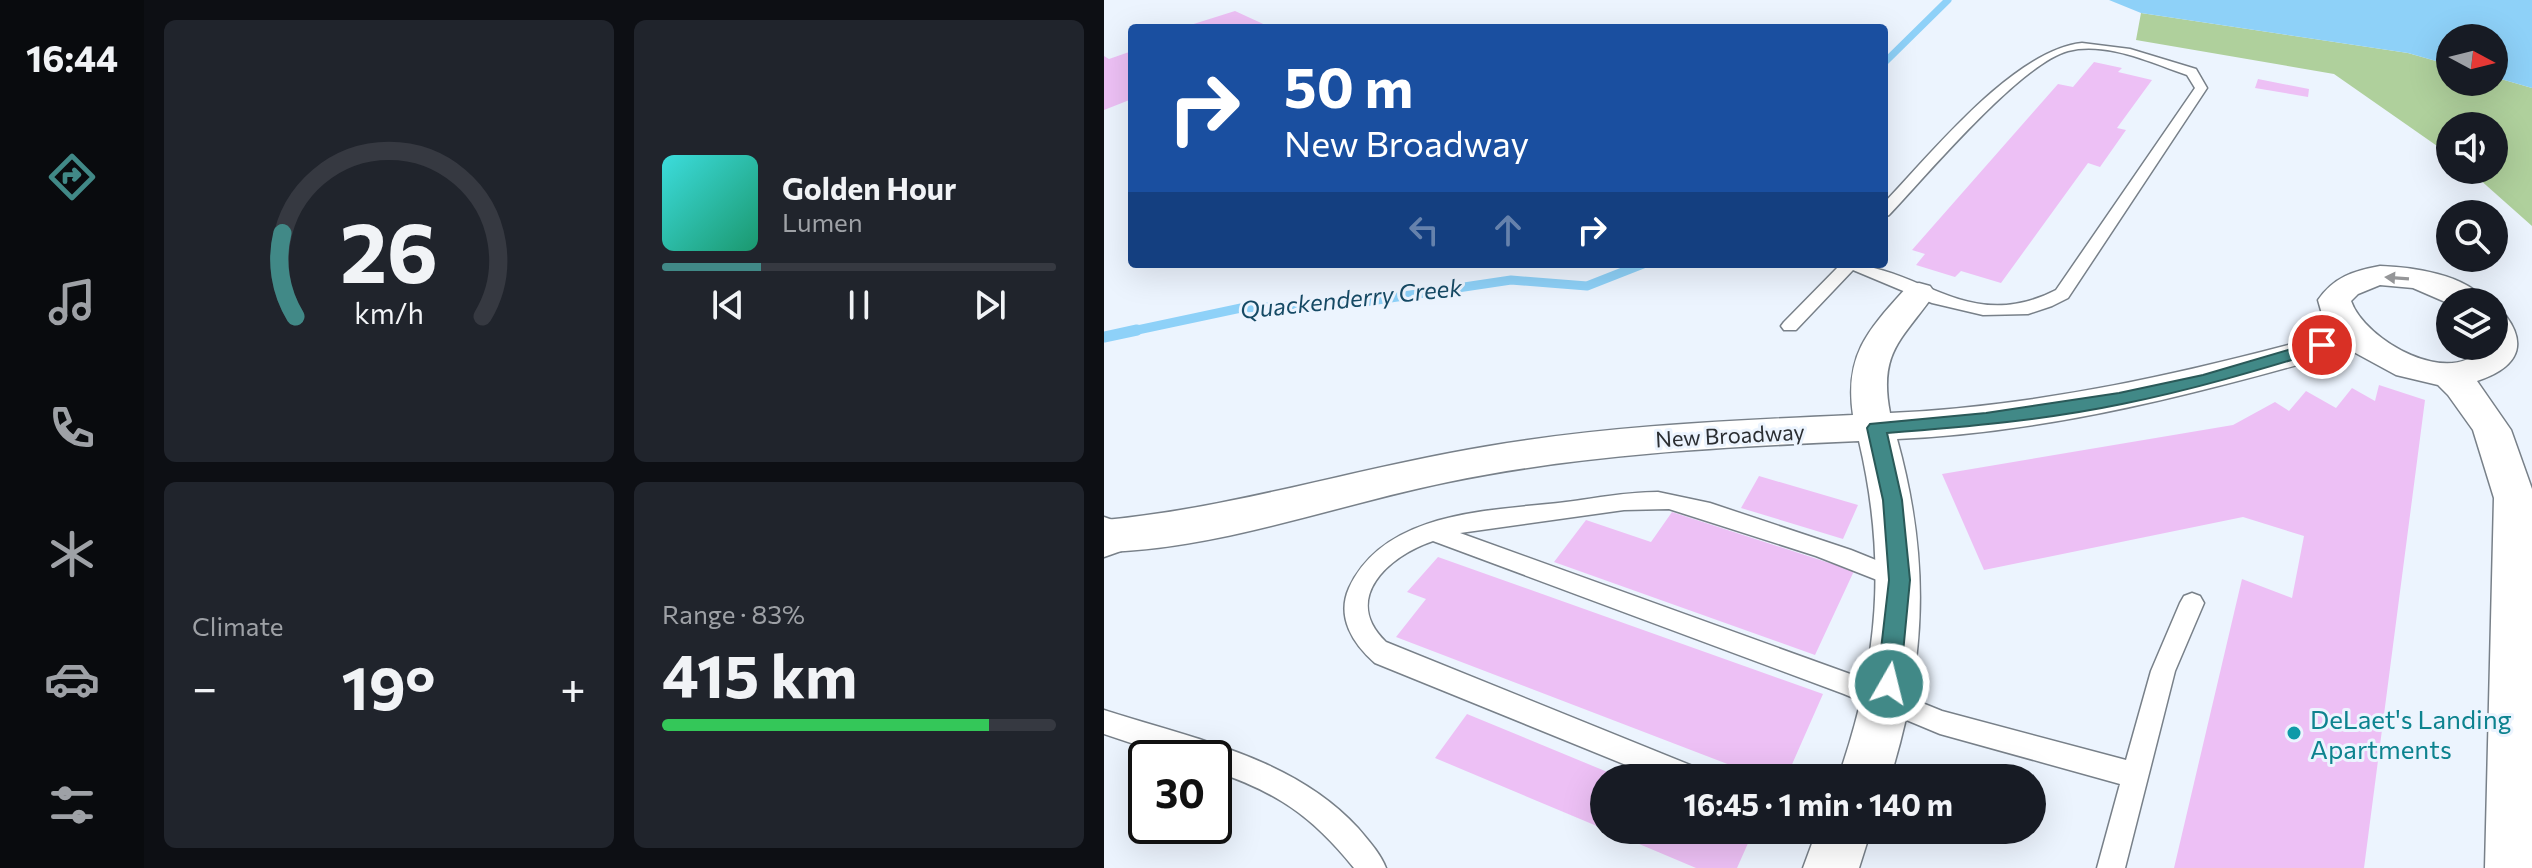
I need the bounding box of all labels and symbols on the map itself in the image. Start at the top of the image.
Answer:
north arrow [2436,24,2508,96]
one-way arrow [2384,271,2409,284]
water label: Quackenderry Creek [1239,272,1464,324]
pin [2288,311,2356,379]
street label: New Broadway [1655,418,1805,452]
position arrow [1847,642,1931,726]
place label: DeLaet's Landing Apartments [2310,703,2512,764]
marker: DeLaet's Landing Apartments [2285,724,2303,742]
speed limit sign: 30 [1128,740,1232,844]

